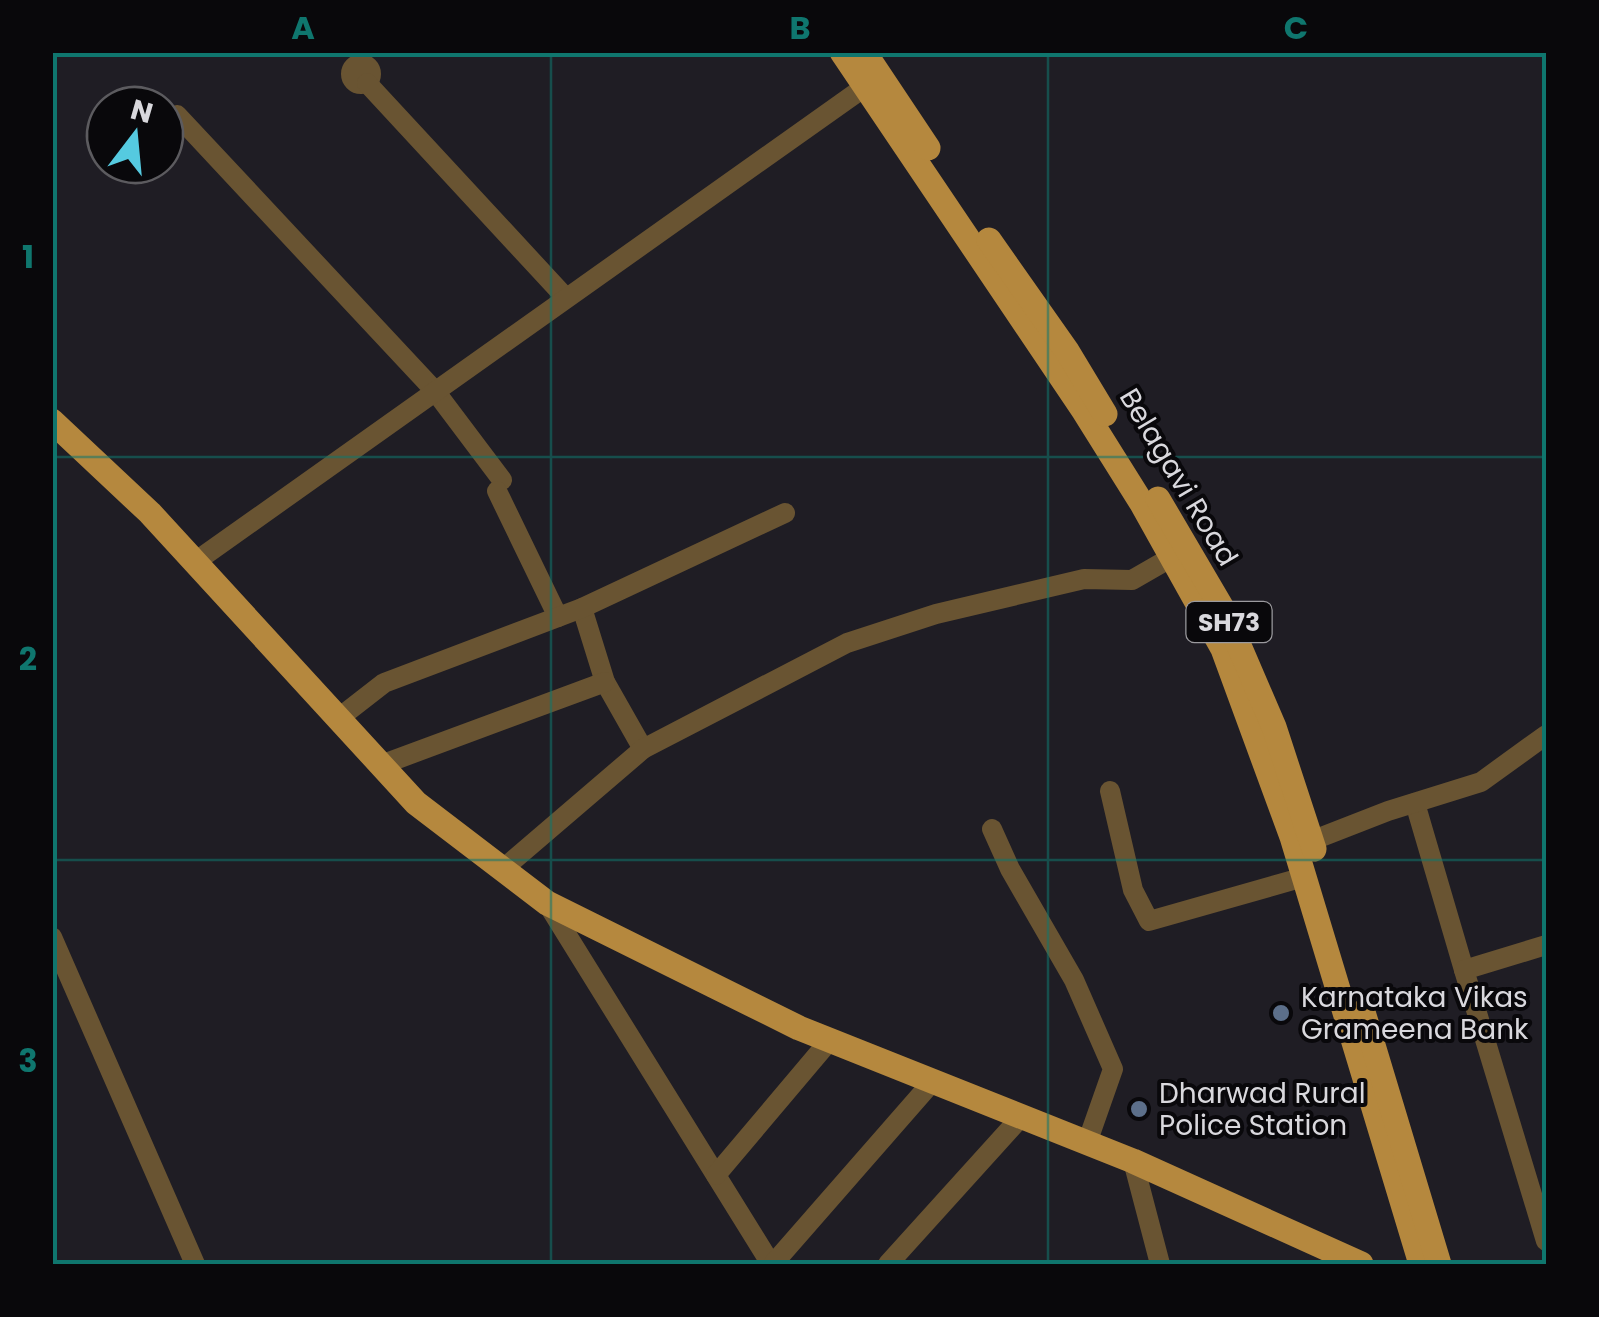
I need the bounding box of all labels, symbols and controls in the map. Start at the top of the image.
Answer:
text: A [291,5,315,50]
text: B [789,5,811,50]
text: C [1284,5,1308,50]
north arrow [85,85,185,185]
text: N [126,90,157,133]
text: 1 [22,234,34,279]
street label: Belagavi Road [1110,381,1247,573]
road number: SH73 [1186,602,1272,642]
text: 2 [19,636,37,681]
place label: Karnataka Vikas Grameena Bank [1301,978,1529,1049]
marker: Karnataka Vikas Grameena Bank [1270,1002,1292,1024]
text: 3 [18,1038,38,1083]
place label: Dharwad Rural Police Station [1159,1074,1366,1145]
marker: Dharwad Rural Police Station [1128,1098,1150,1120]

